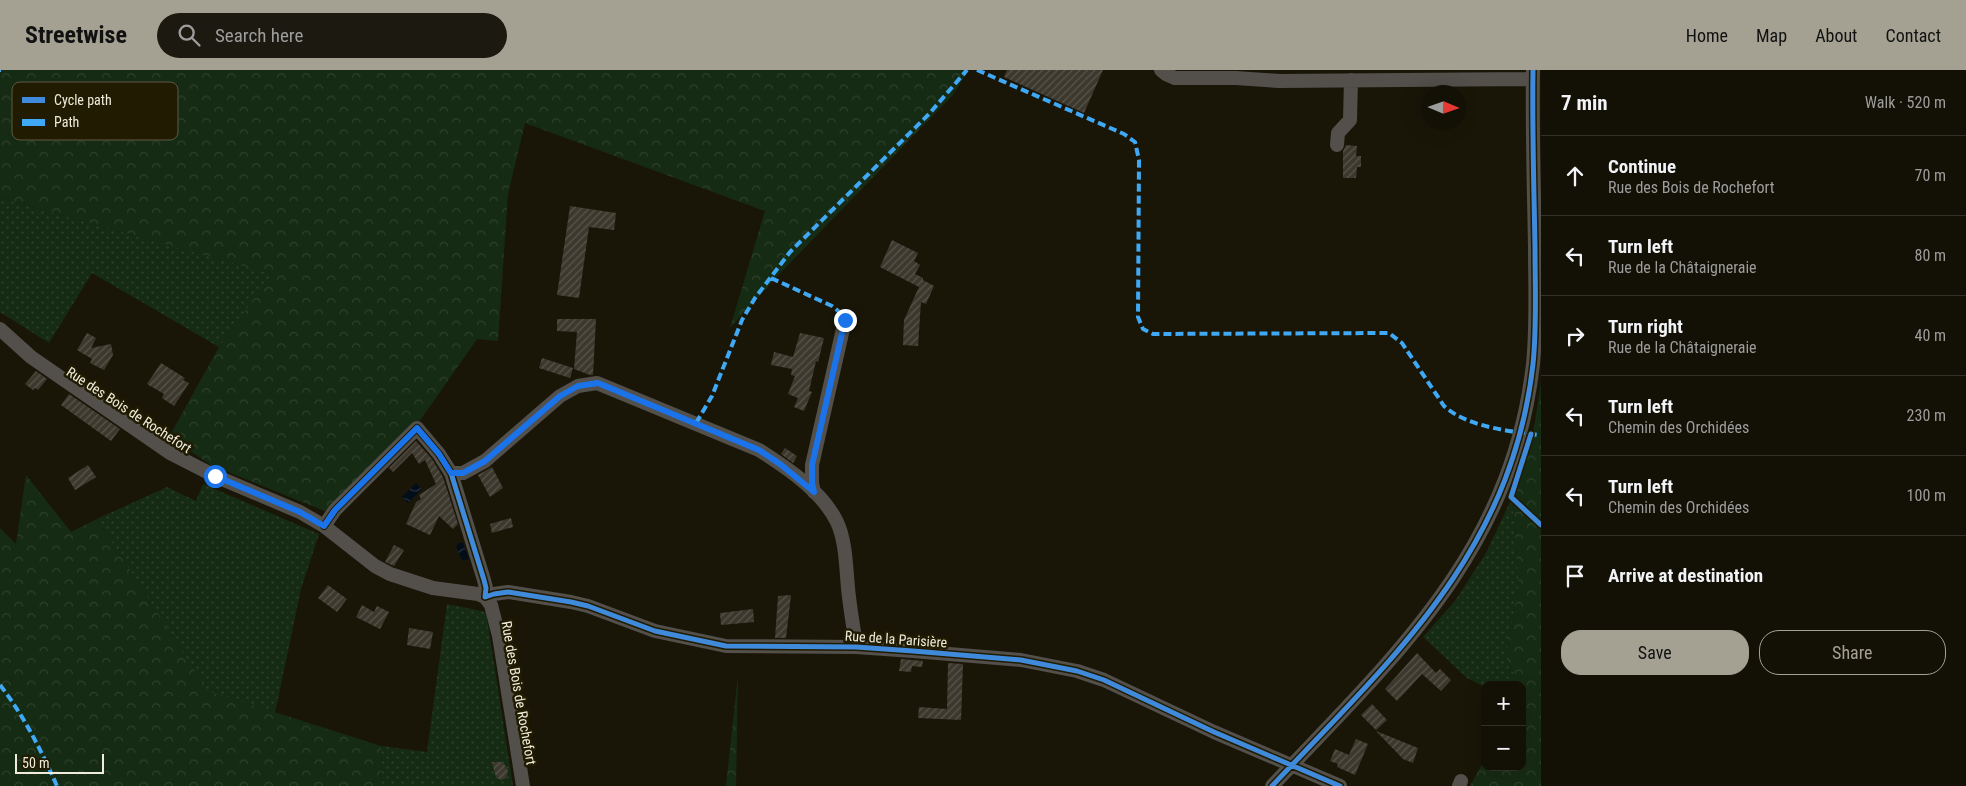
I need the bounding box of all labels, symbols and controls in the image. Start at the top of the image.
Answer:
search box [157,13,507,58]
text: Streetwise [25,21,127,49]
icon: search [175,21,203,49]
text: Search here [215,24,303,47]
text: Home [1686,25,1728,46]
text: Map [1756,25,1787,46]
text: About [1815,25,1857,46]
text: Contact [1885,25,1941,46]
legend [12,82,178,140]
north arrow [1421,85,1466,130]
text: 7 min [1561,91,1608,115]
text: Cycle path [54,92,112,108]
text: Walk · 520 m [1865,93,1946,112]
text: Path [54,114,79,130]
text: Continue [1608,155,1676,178]
icon: ahead [1561,162,1589,190]
text: 70 m [1914,166,1946,185]
text: Rue des Bois de Rochefort [1608,178,1775,197]
text: Turn left [1608,235,1673,258]
icon: left [1561,242,1589,270]
text: 80 m [1914,246,1946,265]
text: Rue de la Châtaigneraie [1608,258,1757,277]
route end [834,309,857,332]
text: Turn right [1608,315,1683,338]
icon: right [1561,322,1589,350]
text: 40 m [1914,326,1946,345]
text: Rue de la Châtaigneraie [1608,338,1757,357]
street label: Rue des Bois de Rochefort [64,364,194,456]
text: Turn left [1608,395,1673,418]
icon: left [1561,402,1589,430]
text: 230 m [1907,406,1946,425]
text: Chemin des Orchidées [1608,418,1749,437]
route start [204,465,227,488]
text: Turn left [1608,475,1673,498]
icon: left [1561,482,1589,510]
text: 100 m [1907,486,1946,505]
text: Chemin des Orchidées [1608,498,1749,517]
icon: arrive [1561,562,1589,590]
text: Arrive at destination [1608,564,1763,587]
street label: Rue des Bois de Rochefort [498,620,540,766]
street label: Rue de la Parisière [844,627,948,651]
button: Save [1561,630,1749,675]
button: Share [1759,630,1946,675]
map controls [1481,681,1526,771]
button: + [1481,681,1526,726]
button: − [1481,726,1526,771]
scale bar [15,751,104,774]
text: 50 m [22,755,50,771]

